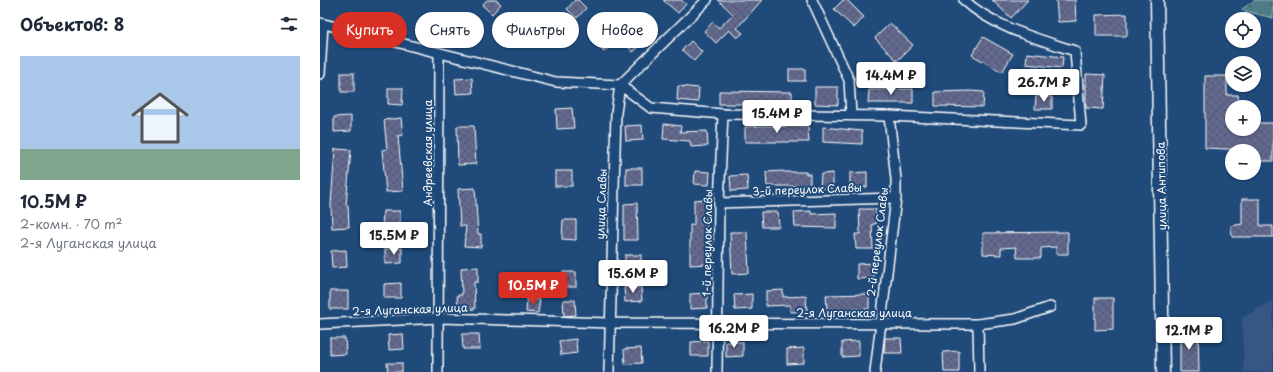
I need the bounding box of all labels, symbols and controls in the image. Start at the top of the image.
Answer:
text: Объектов: 8 [20,11,124,37]
chip: Купить [332,12,407,48]
chip: Снять [415,12,484,48]
chip: Фильтры [492,12,579,48]
chip: Новое [587,12,658,48]
map controls [1225,12,1261,180]
button: locate [1225,12,1261,48]
icon: filters [278,13,300,35]
button: layers [1225,56,1261,92]
pin: 14.4M ₽ [854,62,928,96]
text: 14.4M ₽ [865,65,917,84]
pin: 26.7M ₽ [1007,69,1081,103]
text: 26.7M ₽ [1017,72,1071,91]
icon: home [124,82,196,154]
street label: Андреевская улица [419,100,436,206]
pin: 15.4M ₽ [740,100,814,134]
button: + [1225,100,1261,136]
text: 15.4M ₽ [751,103,803,122]
street label: улица Антипова [1152,141,1170,230]
button: − [1225,144,1261,180]
street label: улица Славы [591,168,611,240]
street label: 3-й переулок Славы [752,179,862,199]
street label: 2-й переулок Славы [862,186,892,298]
text: 10.5M ₽ [20,188,87,214]
street label: 1-й переулок Славы [698,189,716,297]
text: 2-комн. · 70 m² [20,214,123,233]
pin: 15.5M ₽ [357,222,431,256]
text: 15.5M ₽ [369,225,419,244]
text: 2-я Луганская улица [20,233,157,252]
pin: 15.6M ₽ [596,260,670,294]
text: 15.6M ₽ [607,263,659,282]
pin: 10.5M ₽ [496,272,570,306]
text: 10.5M ₽ [507,275,559,294]
street label: 2-я Луганская улица [352,298,468,320]
street label: 2-я Луганская улица [796,304,912,321]
pin: 16.2M ₽ [697,315,771,349]
pin: 12.1M ₽ [1152,317,1226,351]
text: 16.2M ₽ [708,318,760,337]
text: 12.1M ₽ [1165,320,1213,339]

